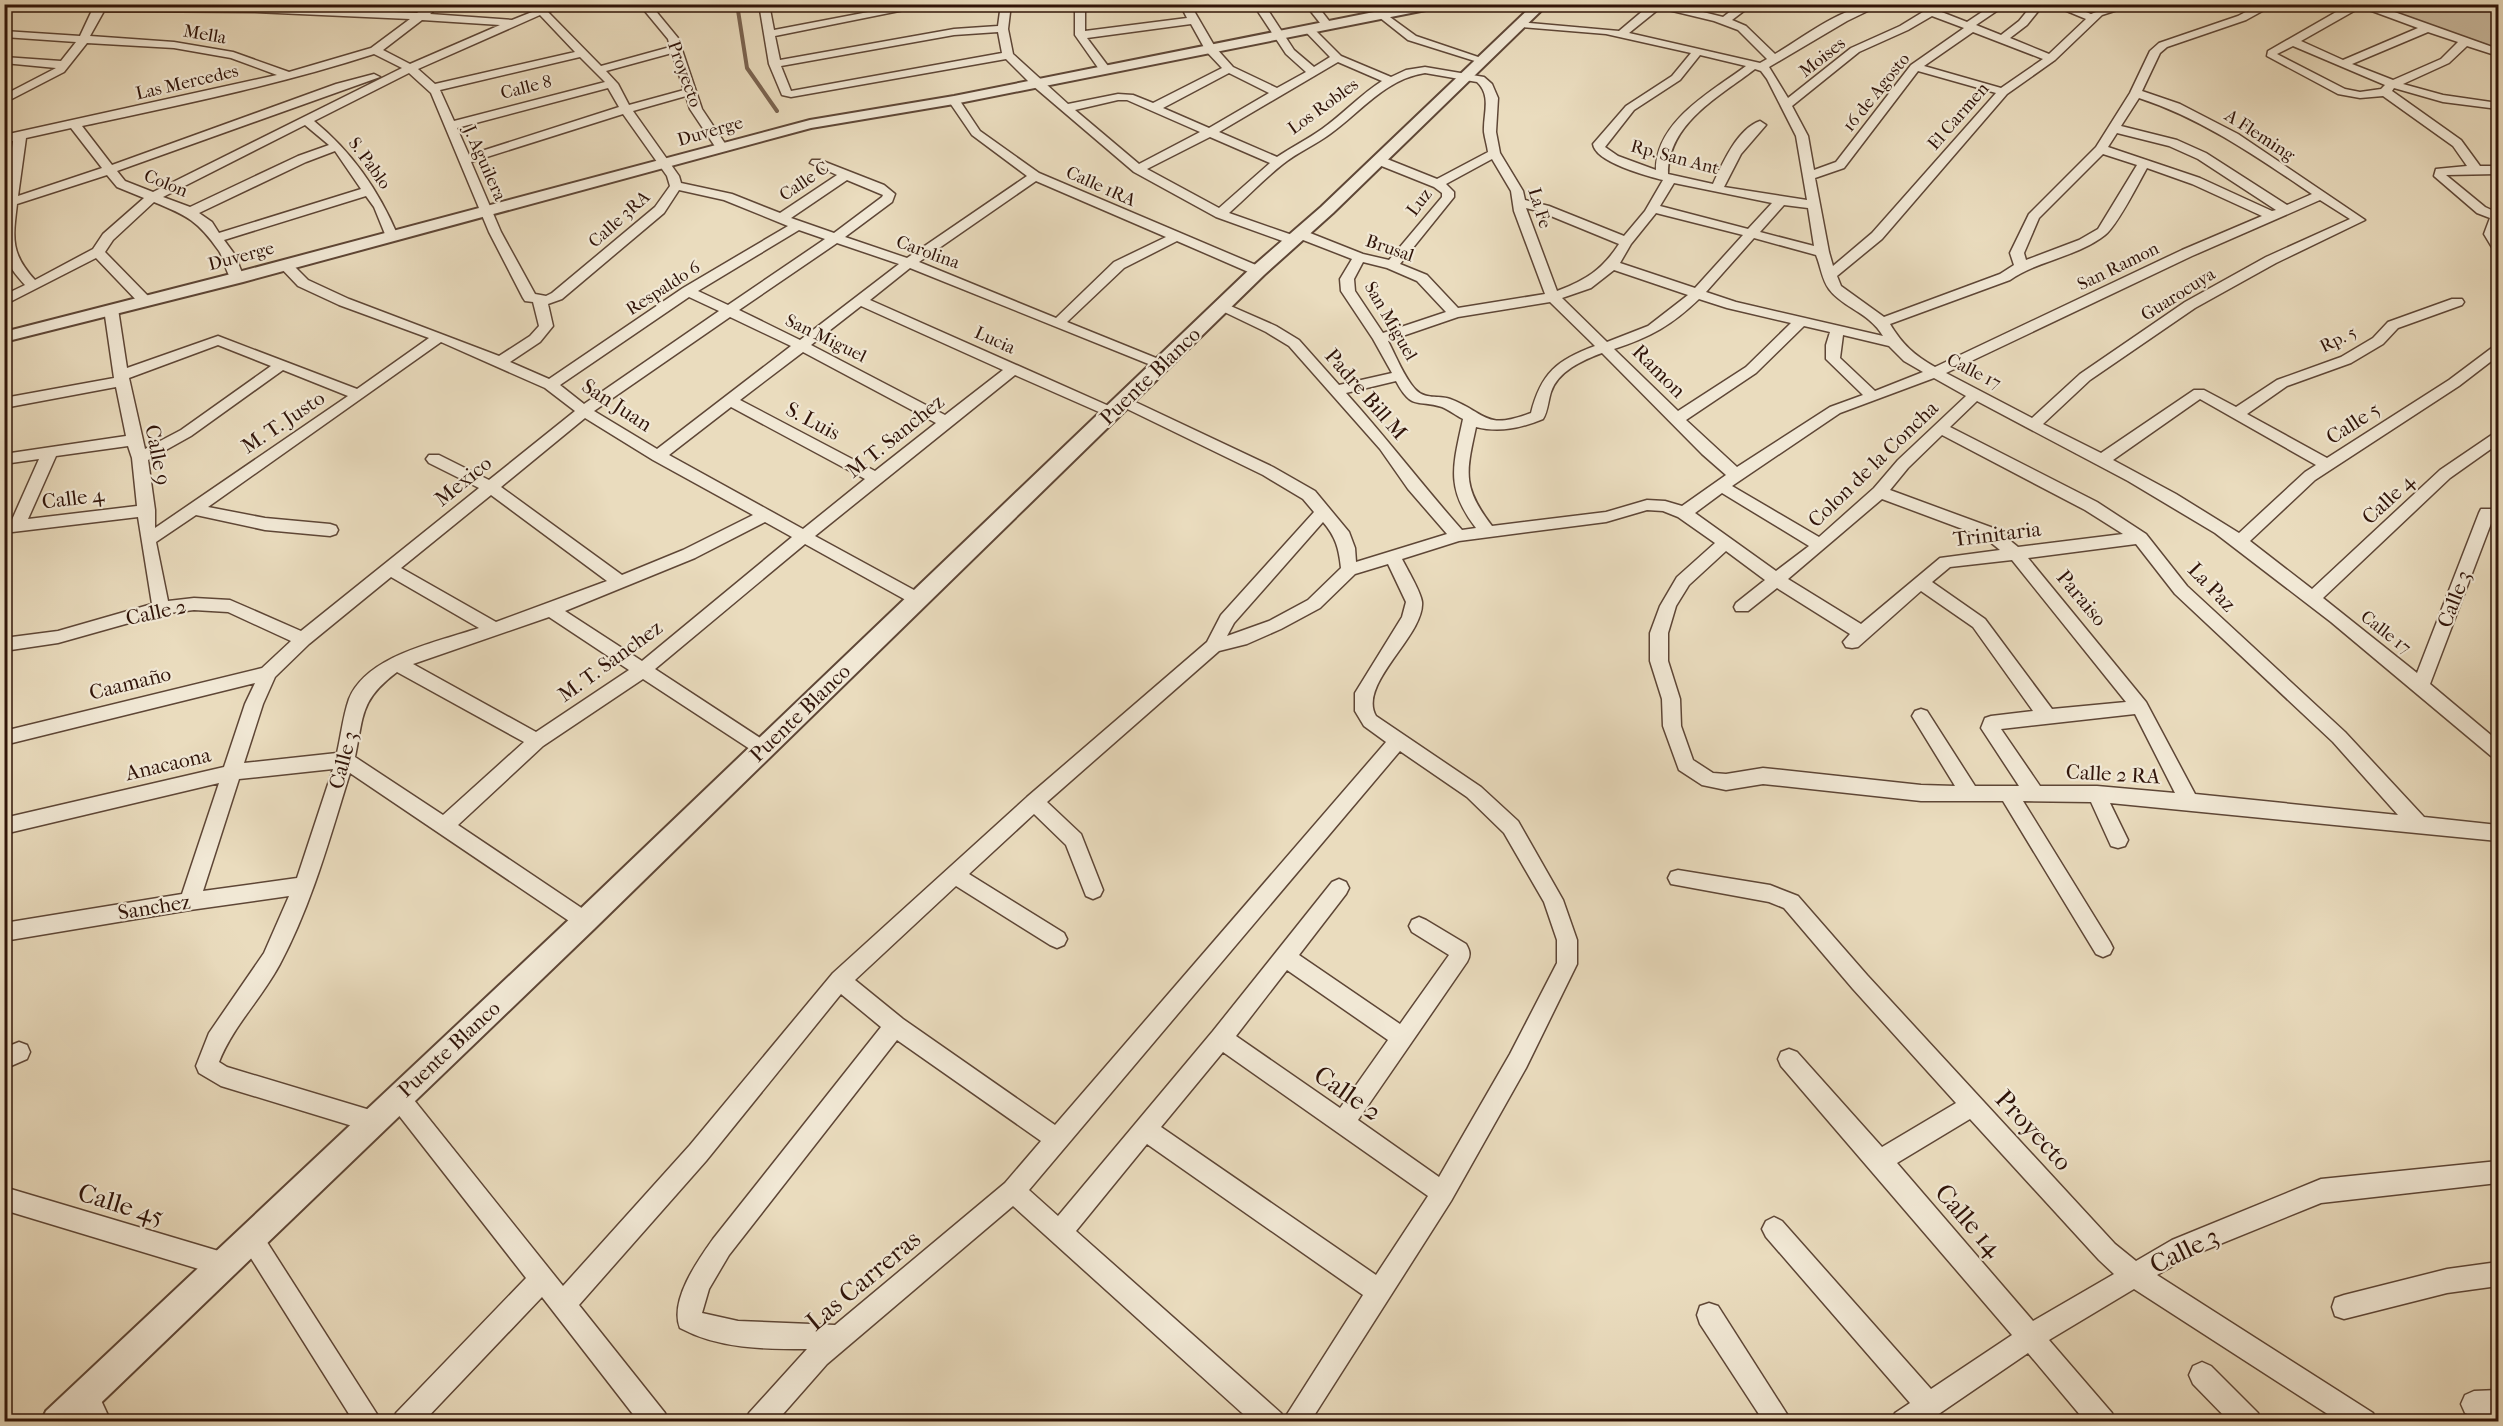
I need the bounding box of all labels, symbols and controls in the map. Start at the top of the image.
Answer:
street label: Mella [182,20,229,49]
street label: Moises [1795,33,1850,82]
street label: Proyecto [663,38,706,110]
street label: 16 de Agosto [1838,49,1914,136]
street label: Las Mercedes [134,60,241,104]
street label: Calle 8 [498,71,554,104]
street label: Los Robles [1284,74,1363,139]
street label: El Carmen [1923,78,1994,154]
street label: A Fleming [2220,104,2299,166]
street label: Duverge [675,112,746,151]
street label: J. Aguilera [458,120,511,205]
street label: S. Pablo [344,133,395,193]
street label: Rp. San Ant [1628,136,1722,179]
street label: Calle C [776,157,833,206]
street label: Calle 1RA [1063,162,1139,211]
street label: Colon [141,165,191,202]
street label: Luz [1402,184,1437,220]
street label: La Fe [1523,185,1556,231]
street label: Calle 3RA [584,186,655,252]
street label: Brusal [1363,230,1417,266]
street label: Carolina [893,231,963,274]
street label: San Ramon [2074,237,2163,295]
street label: Duverge [206,238,277,275]
street label: Respaldo 6 [622,257,704,320]
street label: Guarocuya [2137,263,2220,325]
street label: San Miguel [1360,278,1422,364]
street label: San Miguel [782,310,870,367]
street label: Lucia [971,322,1019,359]
street label: Puente Blanco [1095,322,1205,430]
street label: Rp. 5 [2317,322,2360,357]
street label: Ramon [1627,339,1691,403]
street label: Padre Bill M [1320,344,1412,444]
street label: Calle 17 [1943,349,2005,394]
street label: San Juan [578,374,656,436]
street label: M. T. Justo [237,386,329,458]
street label: M T. Sanchez [841,389,949,483]
street label: Colon de la Concha [1803,396,1943,532]
street label: S. Luis [782,397,844,445]
street label: Calle 5 [2322,397,2384,449]
street label: Calle 9 [140,423,176,487]
street label: Mexico [430,451,496,511]
street label: Calle 4 [2357,468,2420,529]
street label: Calle 4 [40,482,106,514]
street label: Trinitaria [1952,517,2042,551]
street label: La Paz [2183,558,2241,616]
street label: Paraiso [2052,565,2112,631]
street label: Calle 3 [2432,567,2476,631]
street label: Calle 2 [124,594,189,630]
street label: Calle 17 [2356,606,2415,659]
street label: M. T. Sanchez [553,615,667,707]
street label: Puente Blanco [745,659,855,767]
street label: Caamaño [87,661,173,705]
street label: Calle 3 [324,728,362,792]
street label: Anacaona [122,742,213,786]
street label: Calle 2 RA [2065,760,2161,788]
street label: Sanchez [116,889,192,925]
street label: Puente Blanco [393,996,505,1102]
street label: Calle 2 [1308,1059,1388,1128]
street label: Proyecto [1989,1084,2079,1177]
street label: Calle 45 [74,1177,168,1232]
street label: Calle 14 [1928,1177,2009,1264]
street label: Calle 3 [2145,1221,2224,1280]
street label: Las Carreras [800,1224,927,1337]

